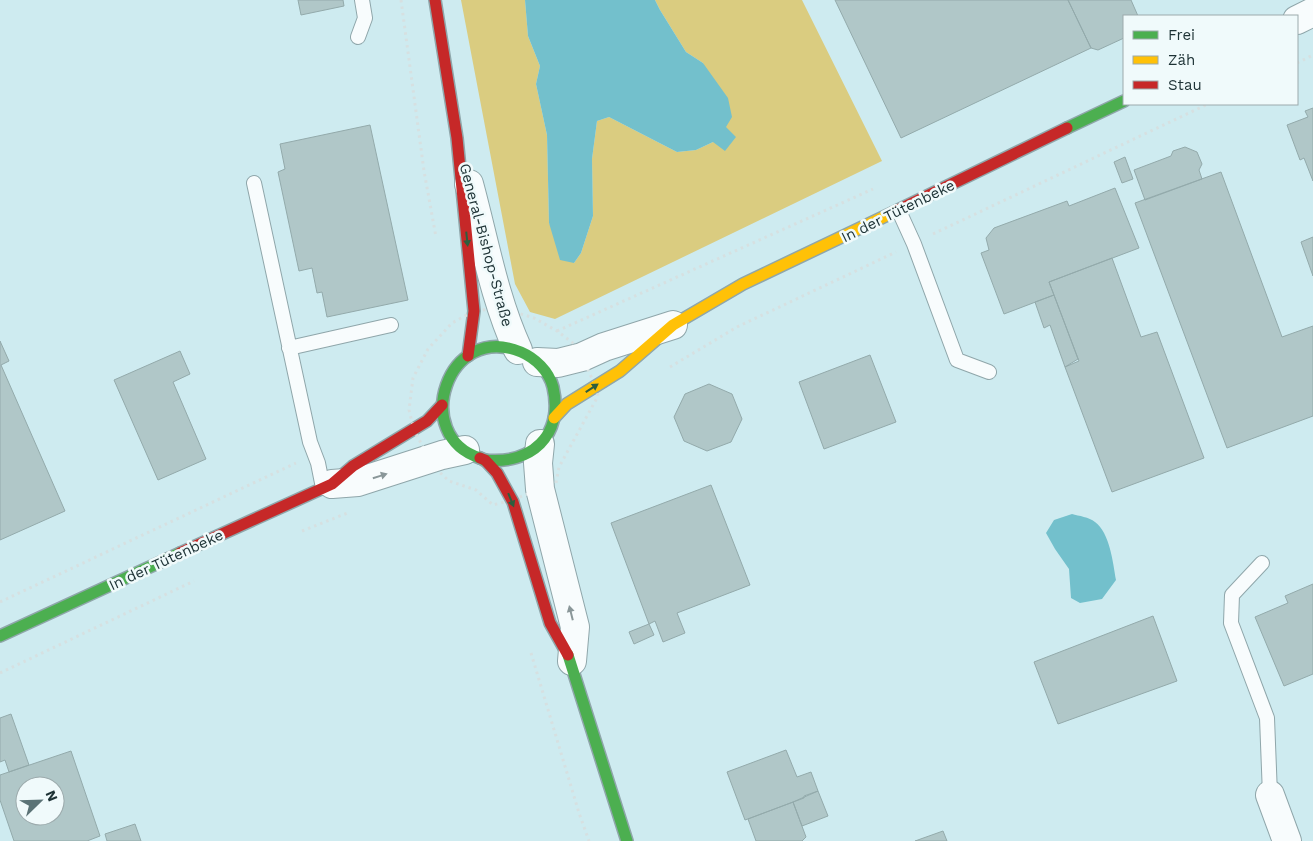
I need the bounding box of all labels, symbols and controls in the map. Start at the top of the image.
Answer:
legend [1123,15,1298,105]
text: Frei [1168,26,1195,44]
text: Zäh [1168,51,1195,69]
text: Stau [1168,76,1202,94]
street label: General-Bishop-Straße [456,161,516,329]
street label: In der Tütenbeke [838,176,958,246]
one-way arrow [463,231,471,247]
one-way arrow [585,383,599,393]
one-way arrow [373,471,388,479]
one-way arrow [507,493,515,508]
street label: In der Tütenbeke [106,526,226,594]
one-way arrow [567,605,575,620]
north arrow [15,776,65,826]
text: N [43,788,61,804]

